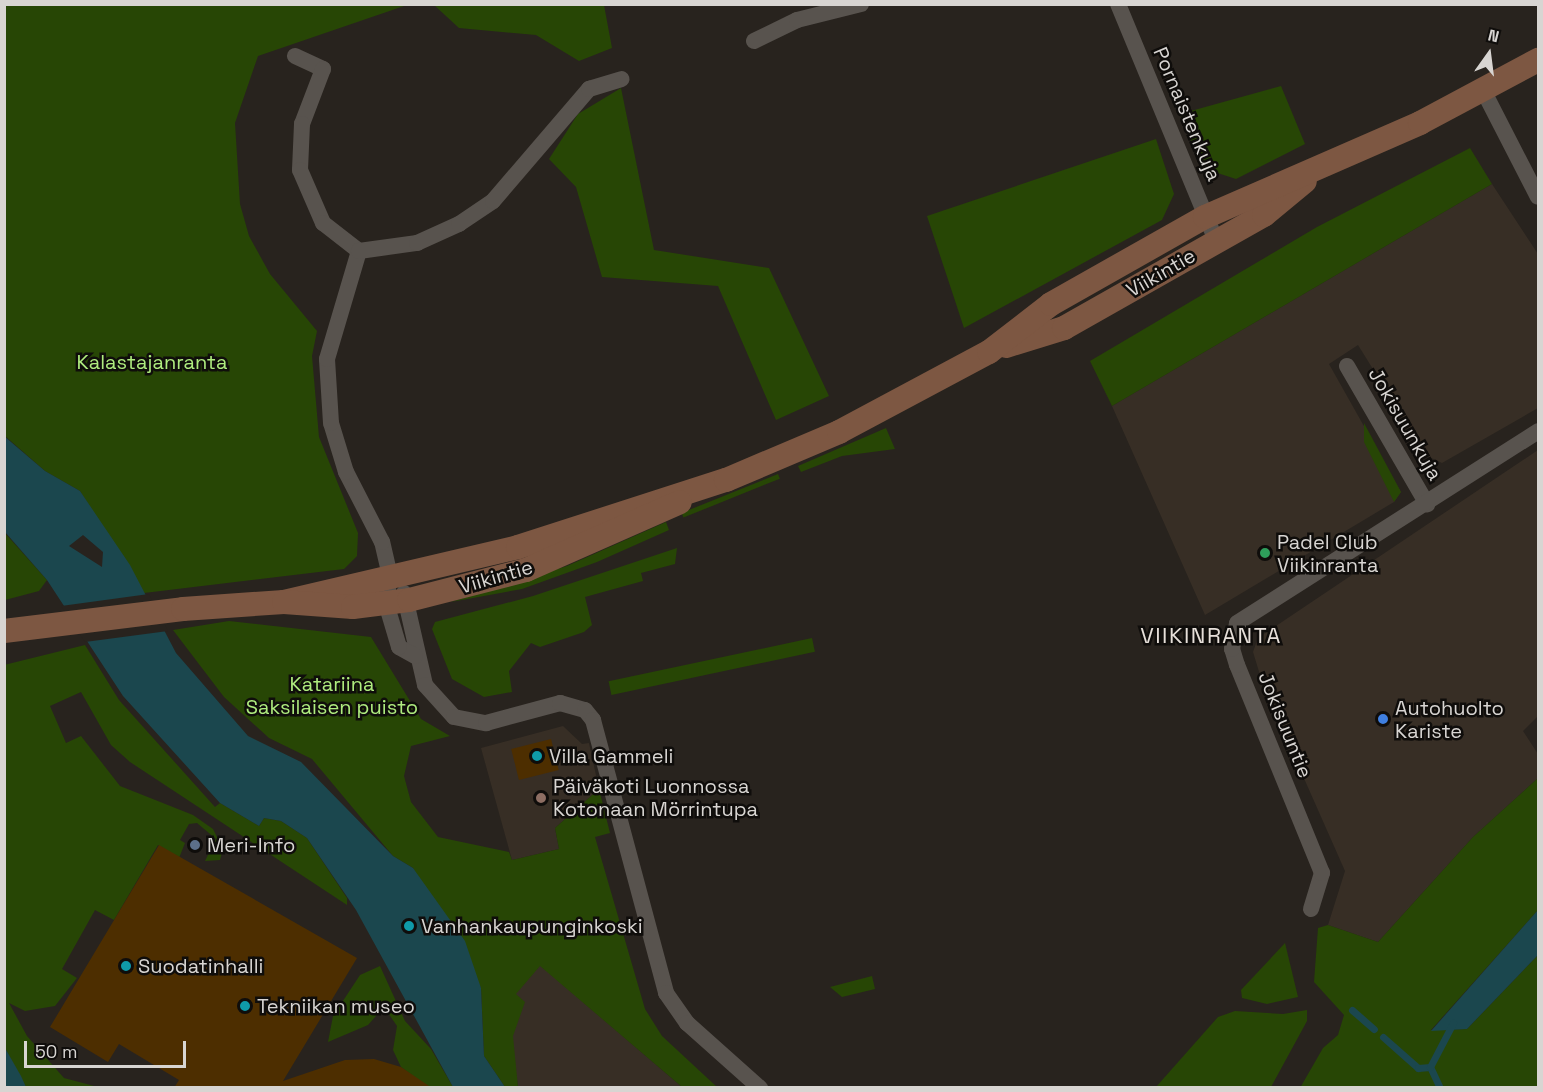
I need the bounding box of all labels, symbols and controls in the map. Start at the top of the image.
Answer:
north arrow [1459,24,1519,84]
text: N [1486,25,1501,48]
street label: Pornaistenkuja [1148,44,1226,184]
street label: Viikintie [1122,244,1200,302]
park label: Kalastajanranta [77,350,227,374]
street label: Jokisuunkuja [1363,363,1447,485]
place label: Padel Club Viikinranta [1277,530,1378,577]
marker: Padel Club Viikinranta [1258,546,1272,560]
street label: Viikintie [456,555,536,599]
district label: VIIKINRANTA [1140,623,1282,649]
street label: Jokisuuntie [1253,668,1317,782]
park label: Katariina Saksilaisen puisto [246,673,418,720]
place label: Autohuolto Kariste [1395,696,1504,743]
marker: Autohuolto Kariste [1376,712,1390,726]
place label: Villa Gammeli [549,744,673,768]
marker: Villa Gammeli [530,749,544,763]
place label: Päiväkoti Luonnossa Kotonaan Mörrintupa [553,774,758,821]
marker: Päiväkoti Luonnossa Kotonaan Mörrintupa [534,791,548,805]
place label: Meri-Info [207,833,295,857]
marker: Meri-Info [188,838,202,852]
place label: Vanhankaupunginkoski [421,914,643,938]
marker: Vanhankaupunginkoski [402,919,416,933]
place label: Suodatinhalli [138,954,263,978]
marker: Suodatinhalli [119,959,133,973]
place label: Tekniikan museo [257,994,415,1018]
marker: Tekniikan museo [238,999,252,1013]
scale bar [27,1029,189,1067]
text: 50 m [35,1040,77,1063]

